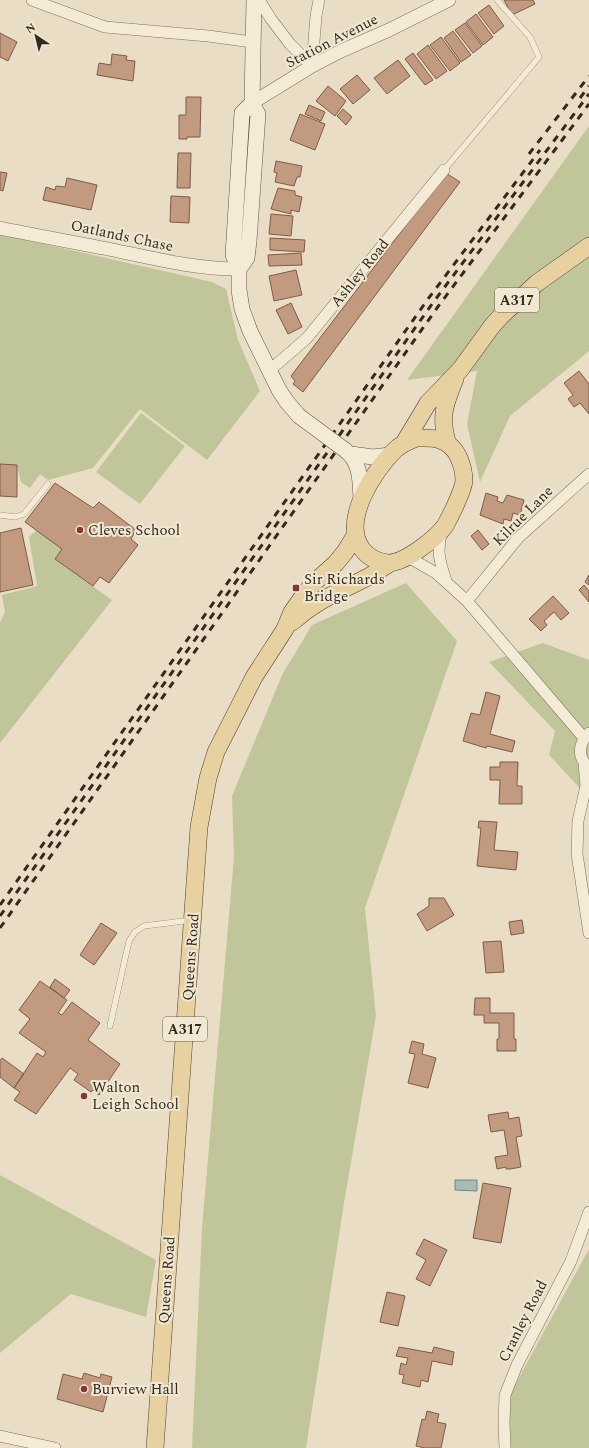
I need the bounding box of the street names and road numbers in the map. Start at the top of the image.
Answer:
street label: Station Avenue [282,8,382,74]
street label: Oatlands Chase [69,214,175,258]
street label: Ashley Road [325,234,395,312]
road number: A317 [495,288,539,312]
street label: Kilrue Lane [487,480,559,552]
street label: Queens Road [176,912,206,1002]
road number: A317 [163,1017,207,1041]
street label: Queens Road [152,1235,182,1325]
street label: Cranley Road [492,1276,554,1366]

